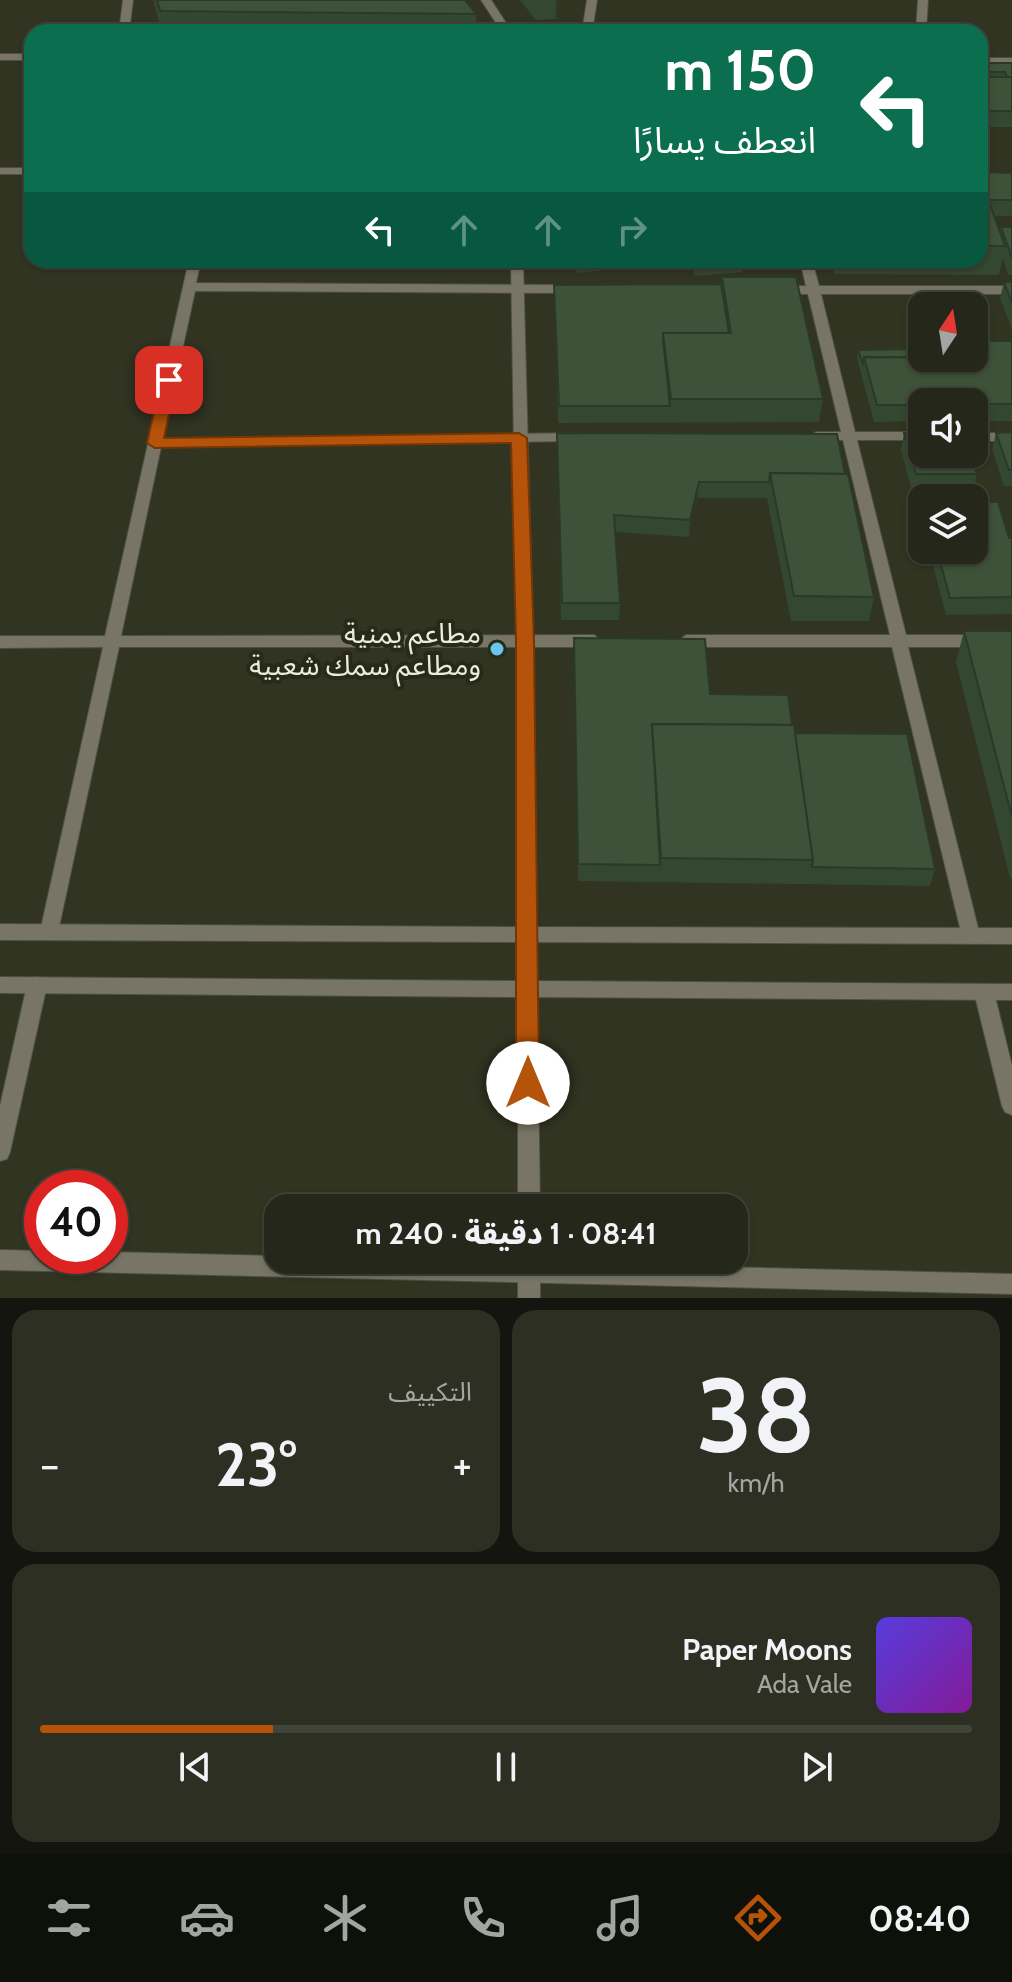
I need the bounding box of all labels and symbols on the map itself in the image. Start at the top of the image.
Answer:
north arrow [908,292,988,372]
pin [135,346,203,414]
place label: مطاعم يمنية ومطاعم سمك شعبية [249,616,481,687]
marker: مطاعم يمنية ومطاعم سمك شعبية [488,640,506,658]
position arrow [486,1041,570,1125]
speed limit sign: 40 [24,1170,128,1274]

